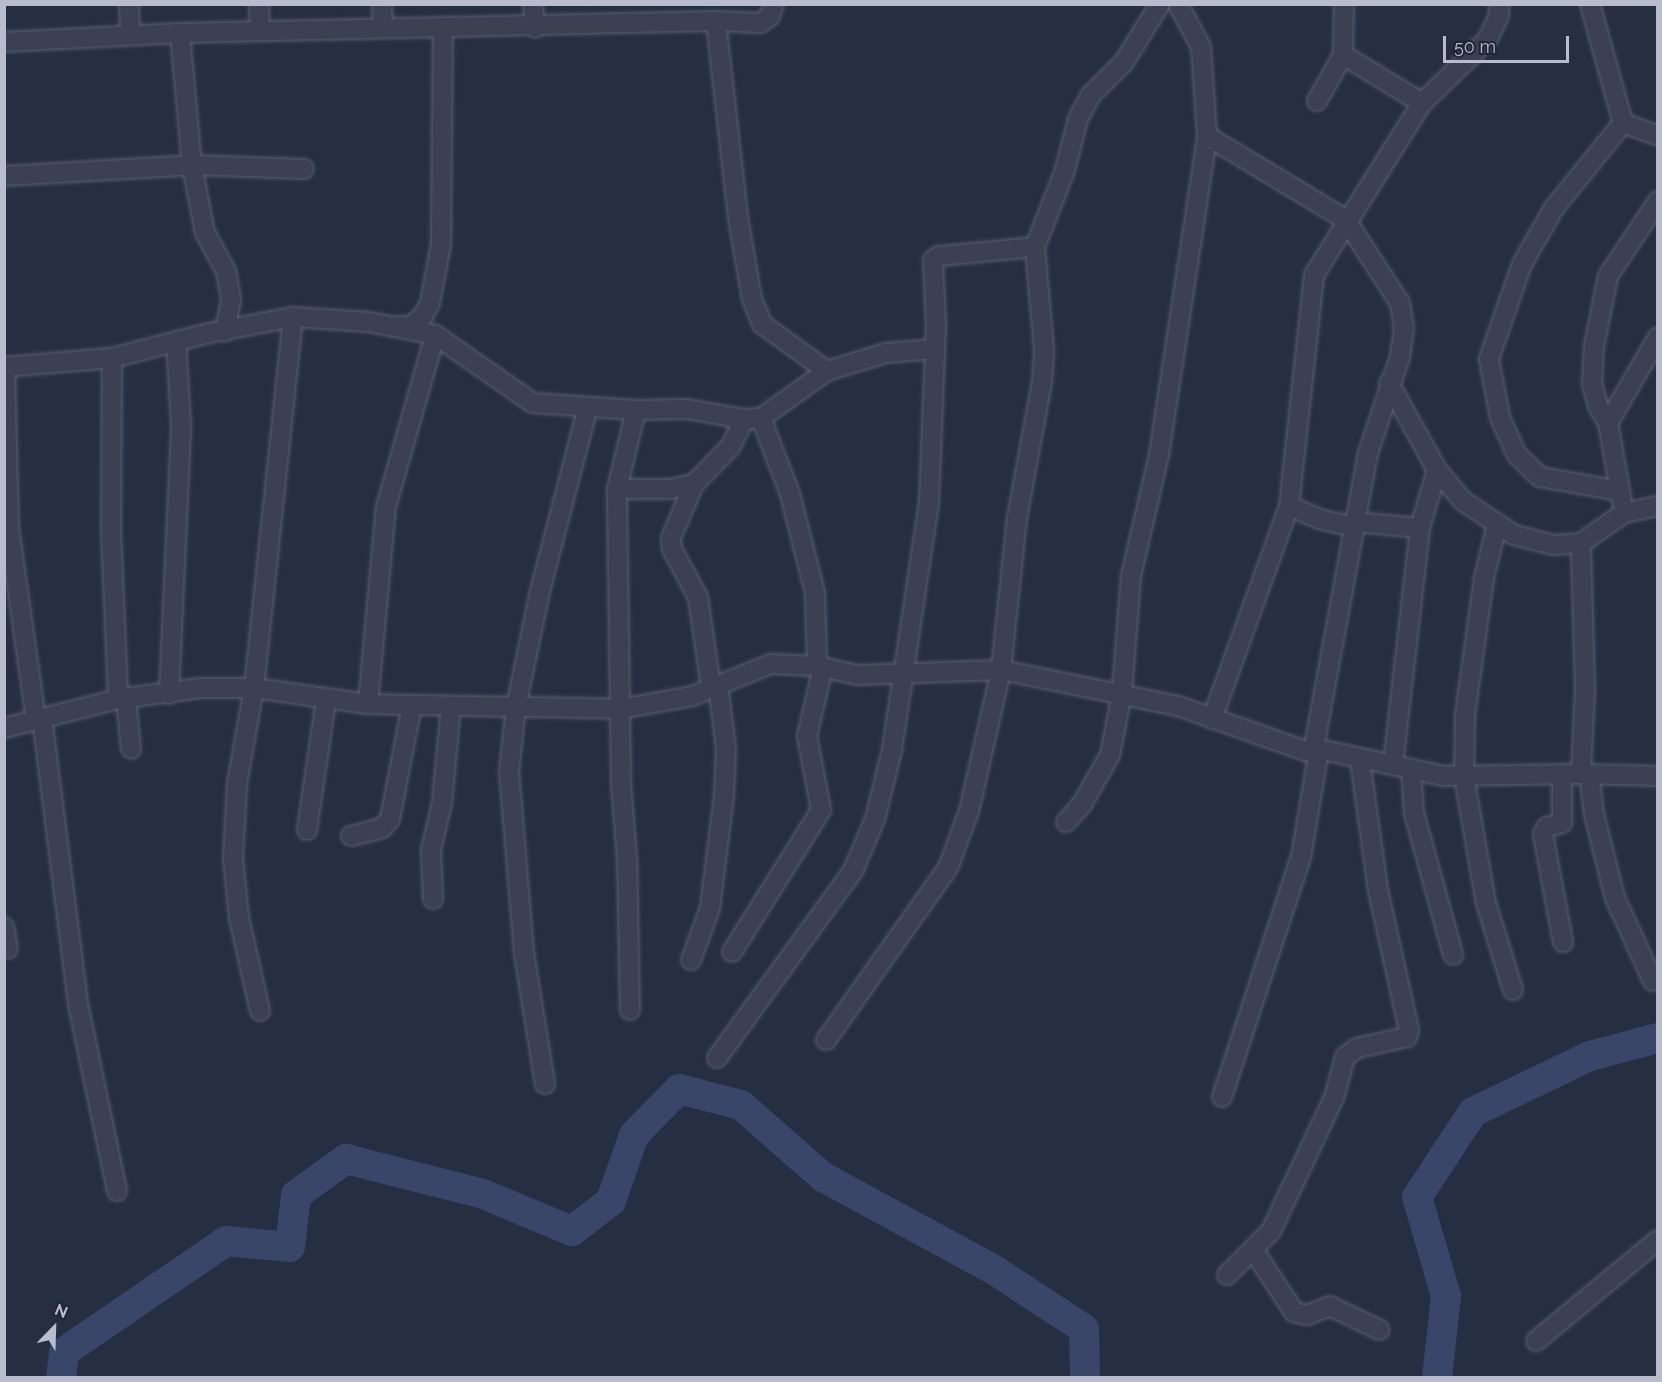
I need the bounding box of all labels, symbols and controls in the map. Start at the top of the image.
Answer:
scale bar [1446,24,1572,62]
text: 50 m [1454,36,1496,57]
north arrow [24,1298,84,1358]
text: N [52,1300,71,1322]

